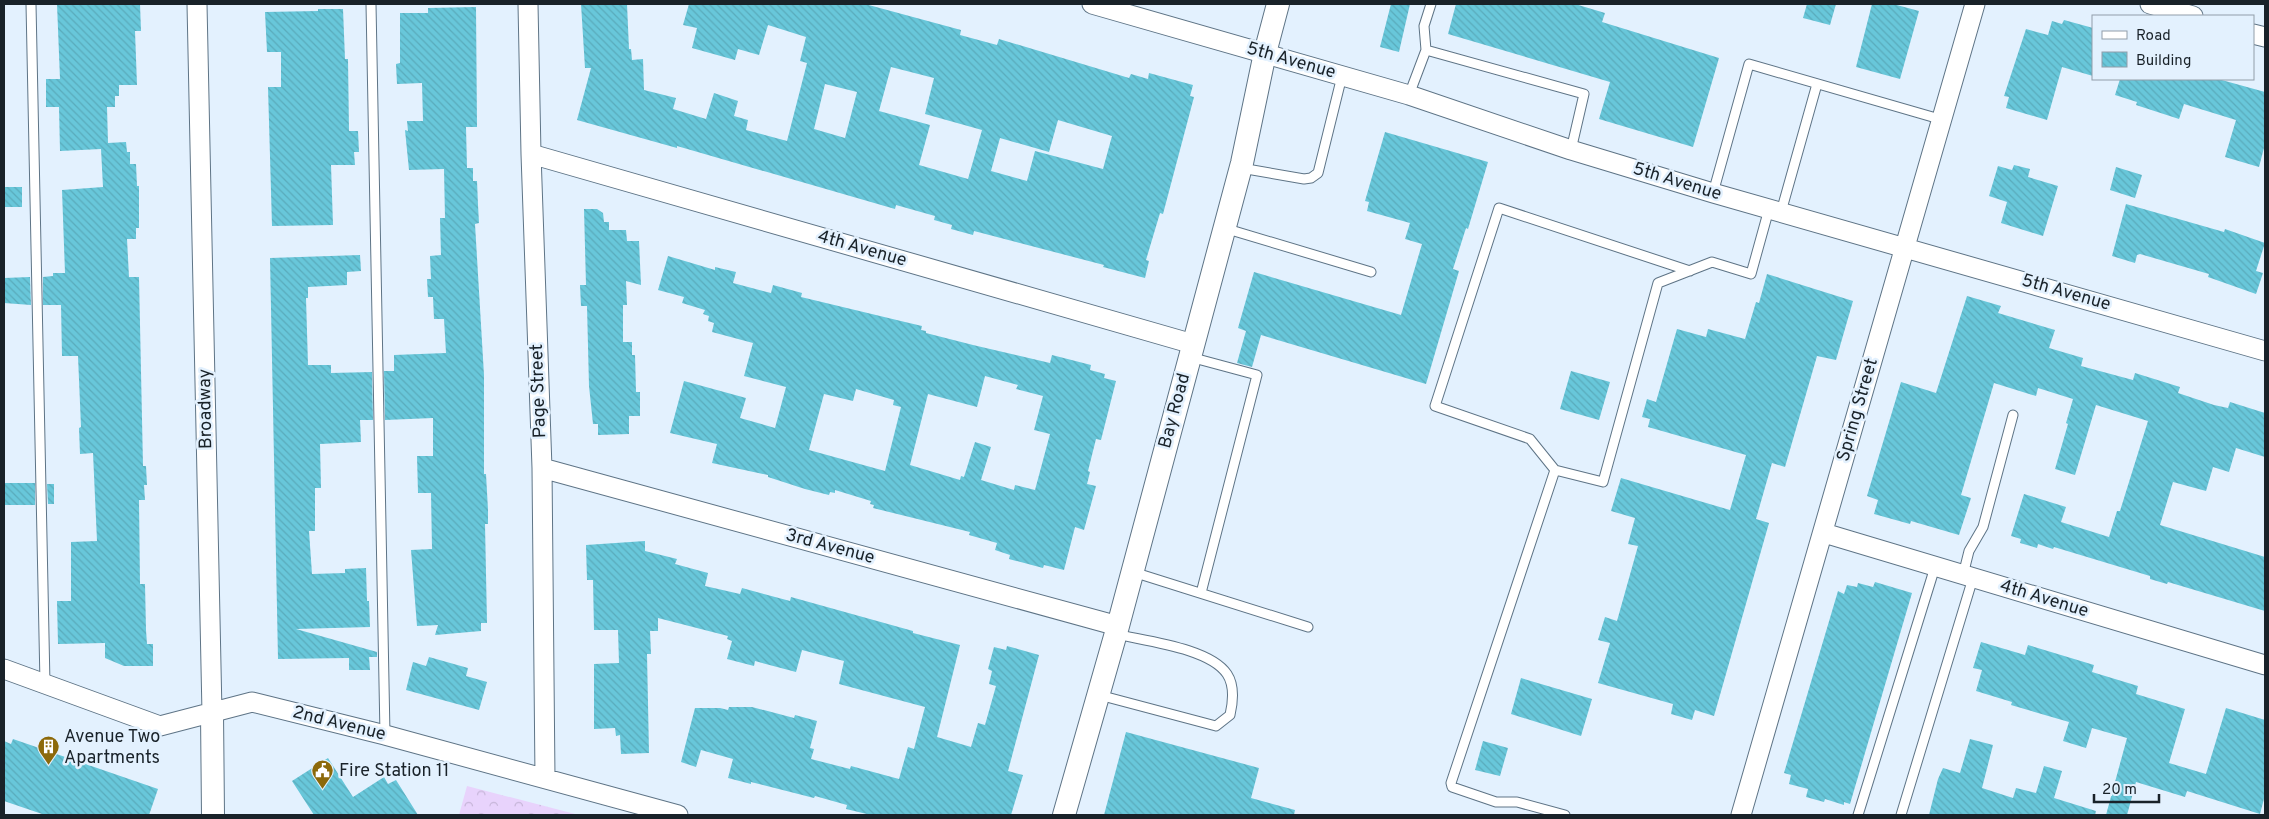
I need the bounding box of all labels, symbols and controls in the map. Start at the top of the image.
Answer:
legend [2092,15,2254,80]
text: Road [2136,27,2171,46]
street label: 5th Avenue [1244,37,1338,85]
text: Building [2136,52,2191,71]
street label: 5th Avenue [1630,158,1724,206]
street label: 4th Avenue [815,225,909,273]
street label: 5th Avenue [2019,269,2113,317]
street label: Page Street [526,344,552,438]
street label: Spring Street [1832,356,1884,464]
street label: Broadway [194,369,218,449]
street label: Bay Road [1154,371,1196,451]
street label: 3rd Avenue [783,524,877,570]
street label: 4th Avenue [1997,575,2091,623]
street label: 2nd Avenue [290,701,388,747]
place label: Avenue Two Apartments [64,726,160,770]
building icon: Avenue Two Apartments [36,735,60,766]
public building icon: Fire Station 11 [311,759,335,790]
place label: Fire Station 11 [339,760,449,783]
scale bar [2094,772,2159,804]
text: 20 m [2102,781,2137,800]

